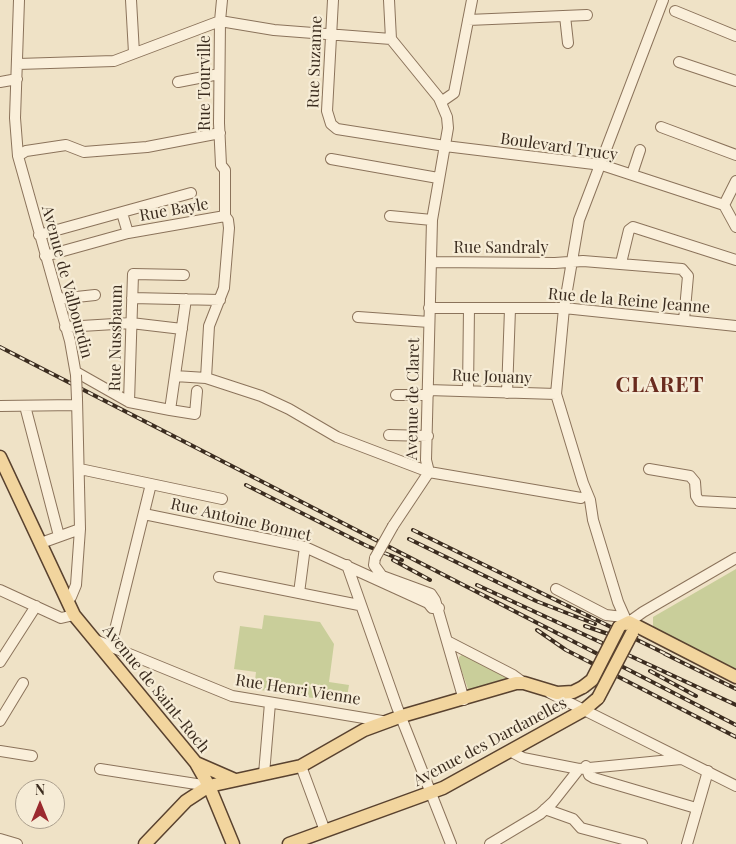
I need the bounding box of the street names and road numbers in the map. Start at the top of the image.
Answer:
street label: Rue Suzanne [304,15,326,109]
street label: Rue Tourville [195,35,215,131]
street label: Boulevard Trucy [499,129,619,165]
street label: Rue Bayle [138,194,210,226]
street label: Avenue de Valbourdin [37,204,97,360]
street label: Rue Sandraly [454,238,548,258]
street label: Rue Nussbaum [105,284,127,392]
street label: Rue de la Reine Jeanne [547,284,711,318]
street label: Avenue de Claret [402,338,424,460]
street label: Rue Jouany [452,366,532,388]
street label: Rue Antoine Bonnet [169,494,313,546]
street label: Avenue de Saint-Roch [99,621,213,757]
street label: Rue Henri Vienne [234,671,362,709]
street label: Avenue des Dardanelles [410,693,570,791]

